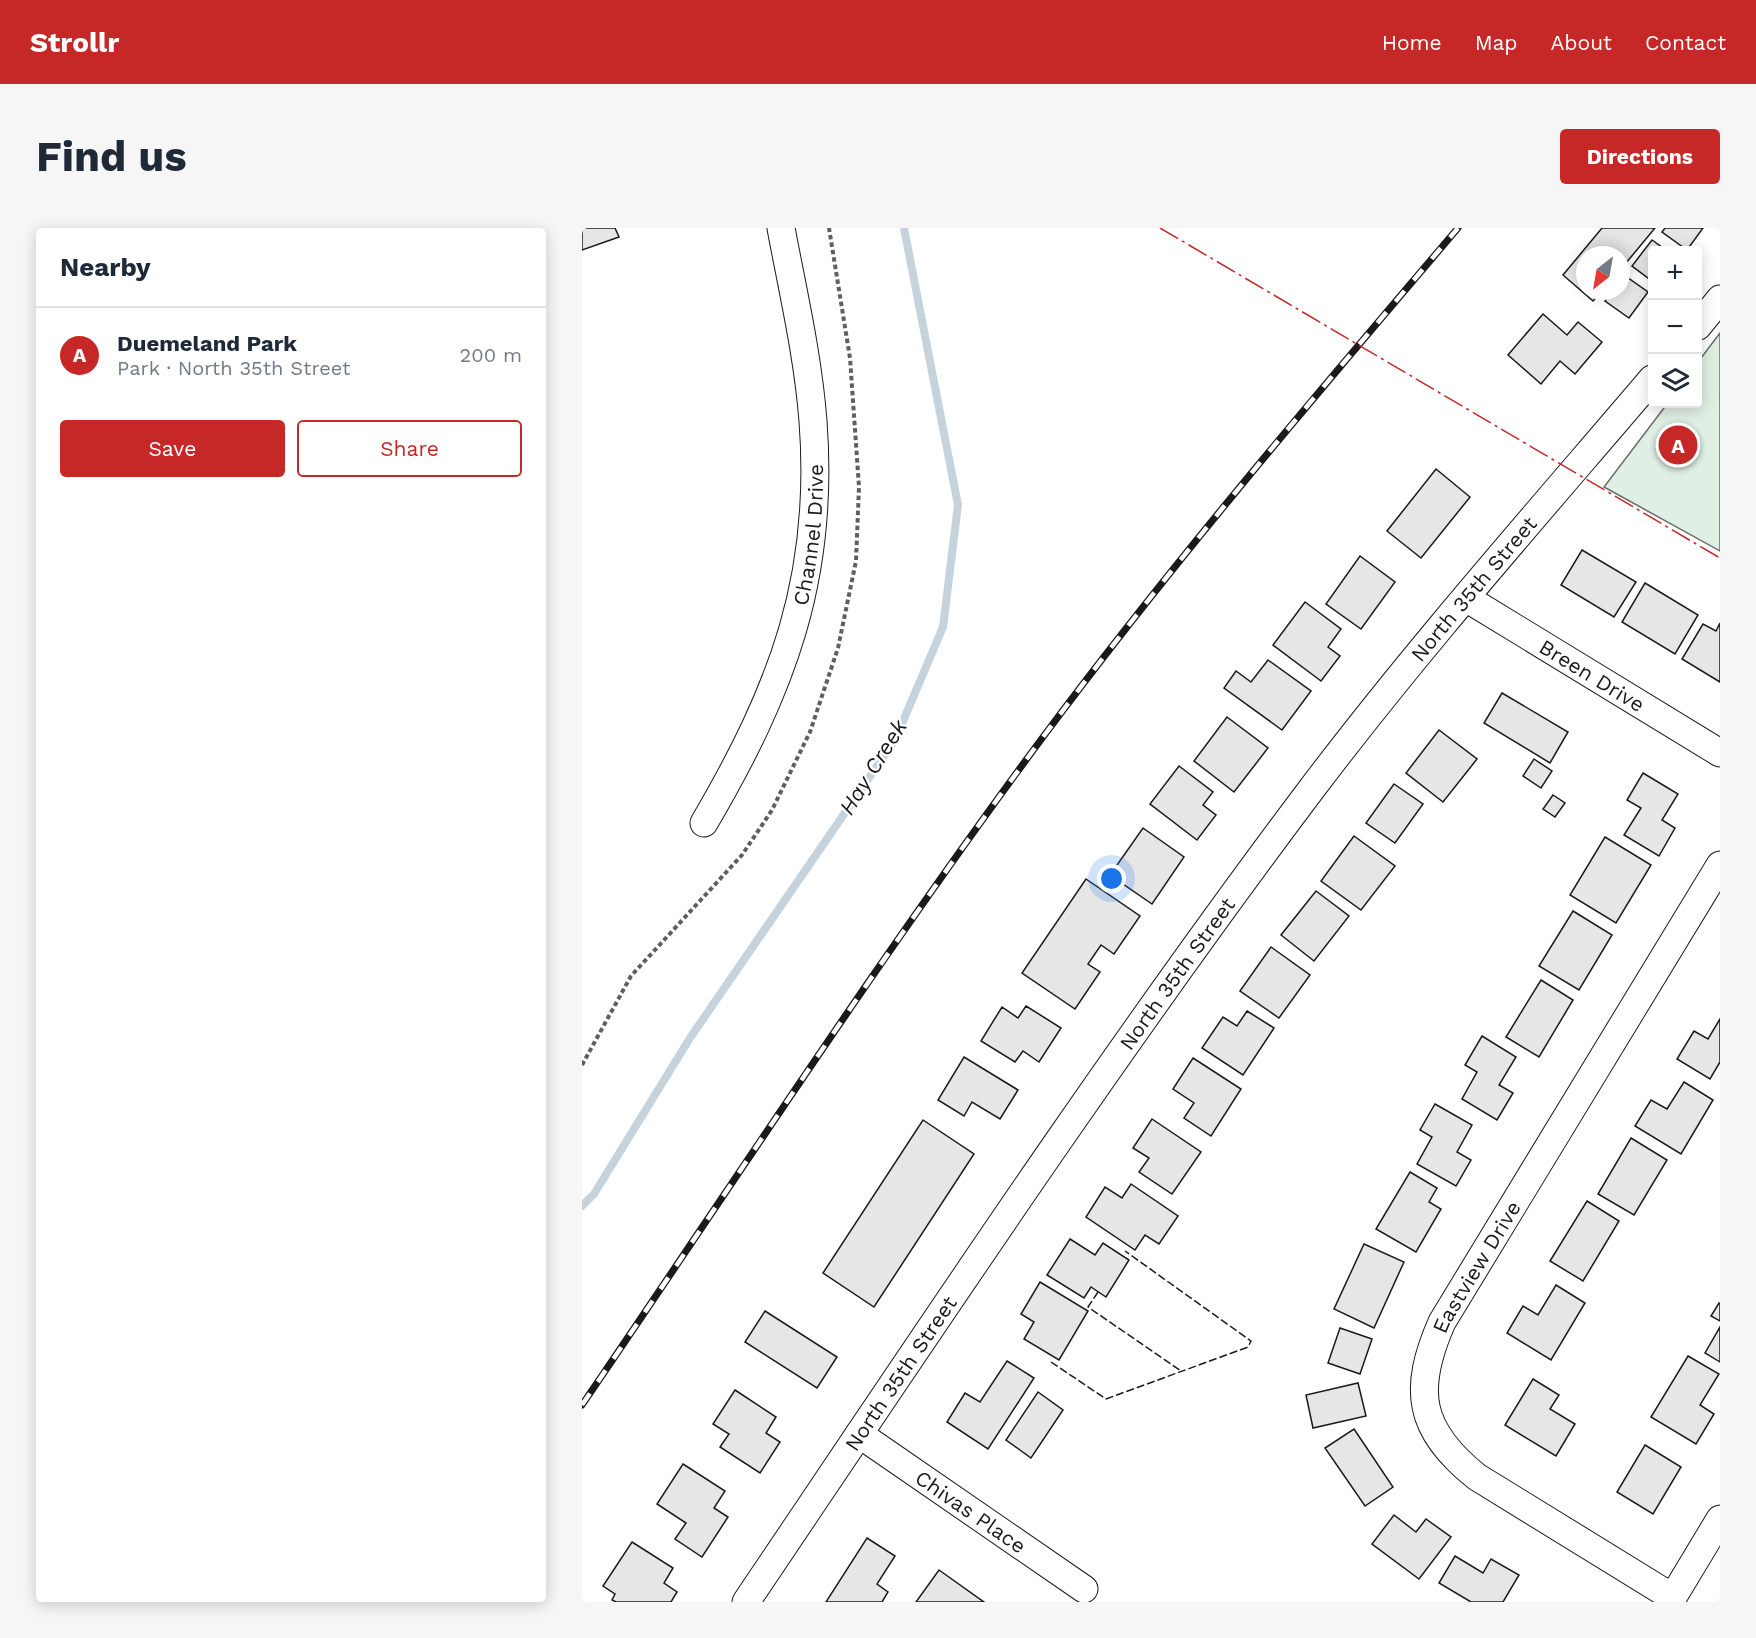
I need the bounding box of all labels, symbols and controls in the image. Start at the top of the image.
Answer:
text: Strollr [30,26,119,59]
text: Home [1382,30,1442,55]
text: Map [1475,30,1518,55]
text: About [1551,30,1612,55]
text: Contact [1645,30,1726,55]
button: Directions [1560,129,1720,184]
text: Find us [36,132,187,181]
north arrow [1576,246,1630,300]
map controls [1648,246,1702,408]
button: + [1648,246,1702,300]
text: Nearby [60,252,151,282]
button: − [1648,300,1702,354]
text: Duemeland Park [117,331,297,356]
text: A [73,343,86,367]
text: 200 m [460,343,522,367]
button: layers [1648,354,1702,408]
text: Park · North 35th Street [117,356,350,380]
button: Save [60,420,285,477]
button: Share [297,420,522,477]
pin: A [1658,422,1698,468]
street label: Channel Drive [787,464,828,608]
street label: North 35th Street [1405,511,1541,666]
street label: Breen Drive [1535,634,1649,717]
water label: Hay Creek [834,714,913,819]
your location [1097,864,1126,893]
street label: North 35th Street [1114,892,1240,1054]
street label: Eastview Drive [1426,1196,1525,1336]
street label: North 35th Street [839,1291,961,1455]
street label: Chivas Place [911,1464,1031,1558]

